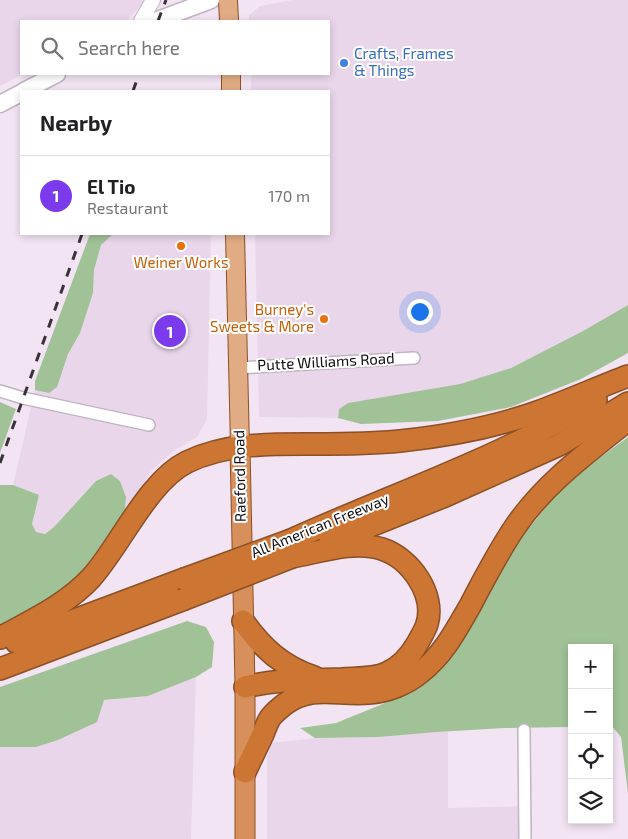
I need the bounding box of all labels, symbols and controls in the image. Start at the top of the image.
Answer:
search box [20,20,330,75]
icon: search [38,34,66,62]
text: Search here [78,36,180,59]
place label: Crafts, Frames & Things [354,44,454,79]
marker: Crafts, Frames & Things [338,57,350,69]
text: Nearby [40,110,112,135]
text: El Tio [87,175,135,198]
text: 1 [53,186,59,205]
text: 170 m [268,186,310,205]
text: Restaurant [87,198,168,217]
marker: Weiner Works [175,240,187,252]
place label: Weiner Works [133,253,229,271]
your location [407,299,433,325]
place label: Burney's Sweets & More [210,300,314,335]
pin: 1 [154,312,186,350]
marker: Burney's Sweets & More [318,313,330,325]
street label: Putte Williams Road [257,348,395,374]
street label: Raeford Road [229,430,249,522]
street label: All American Freeway [248,489,391,561]
map controls [568,644,613,824]
button: + [568,644,613,689]
button: − [568,689,613,734]
button: locate [568,734,613,779]
button: layers [568,779,613,824]

